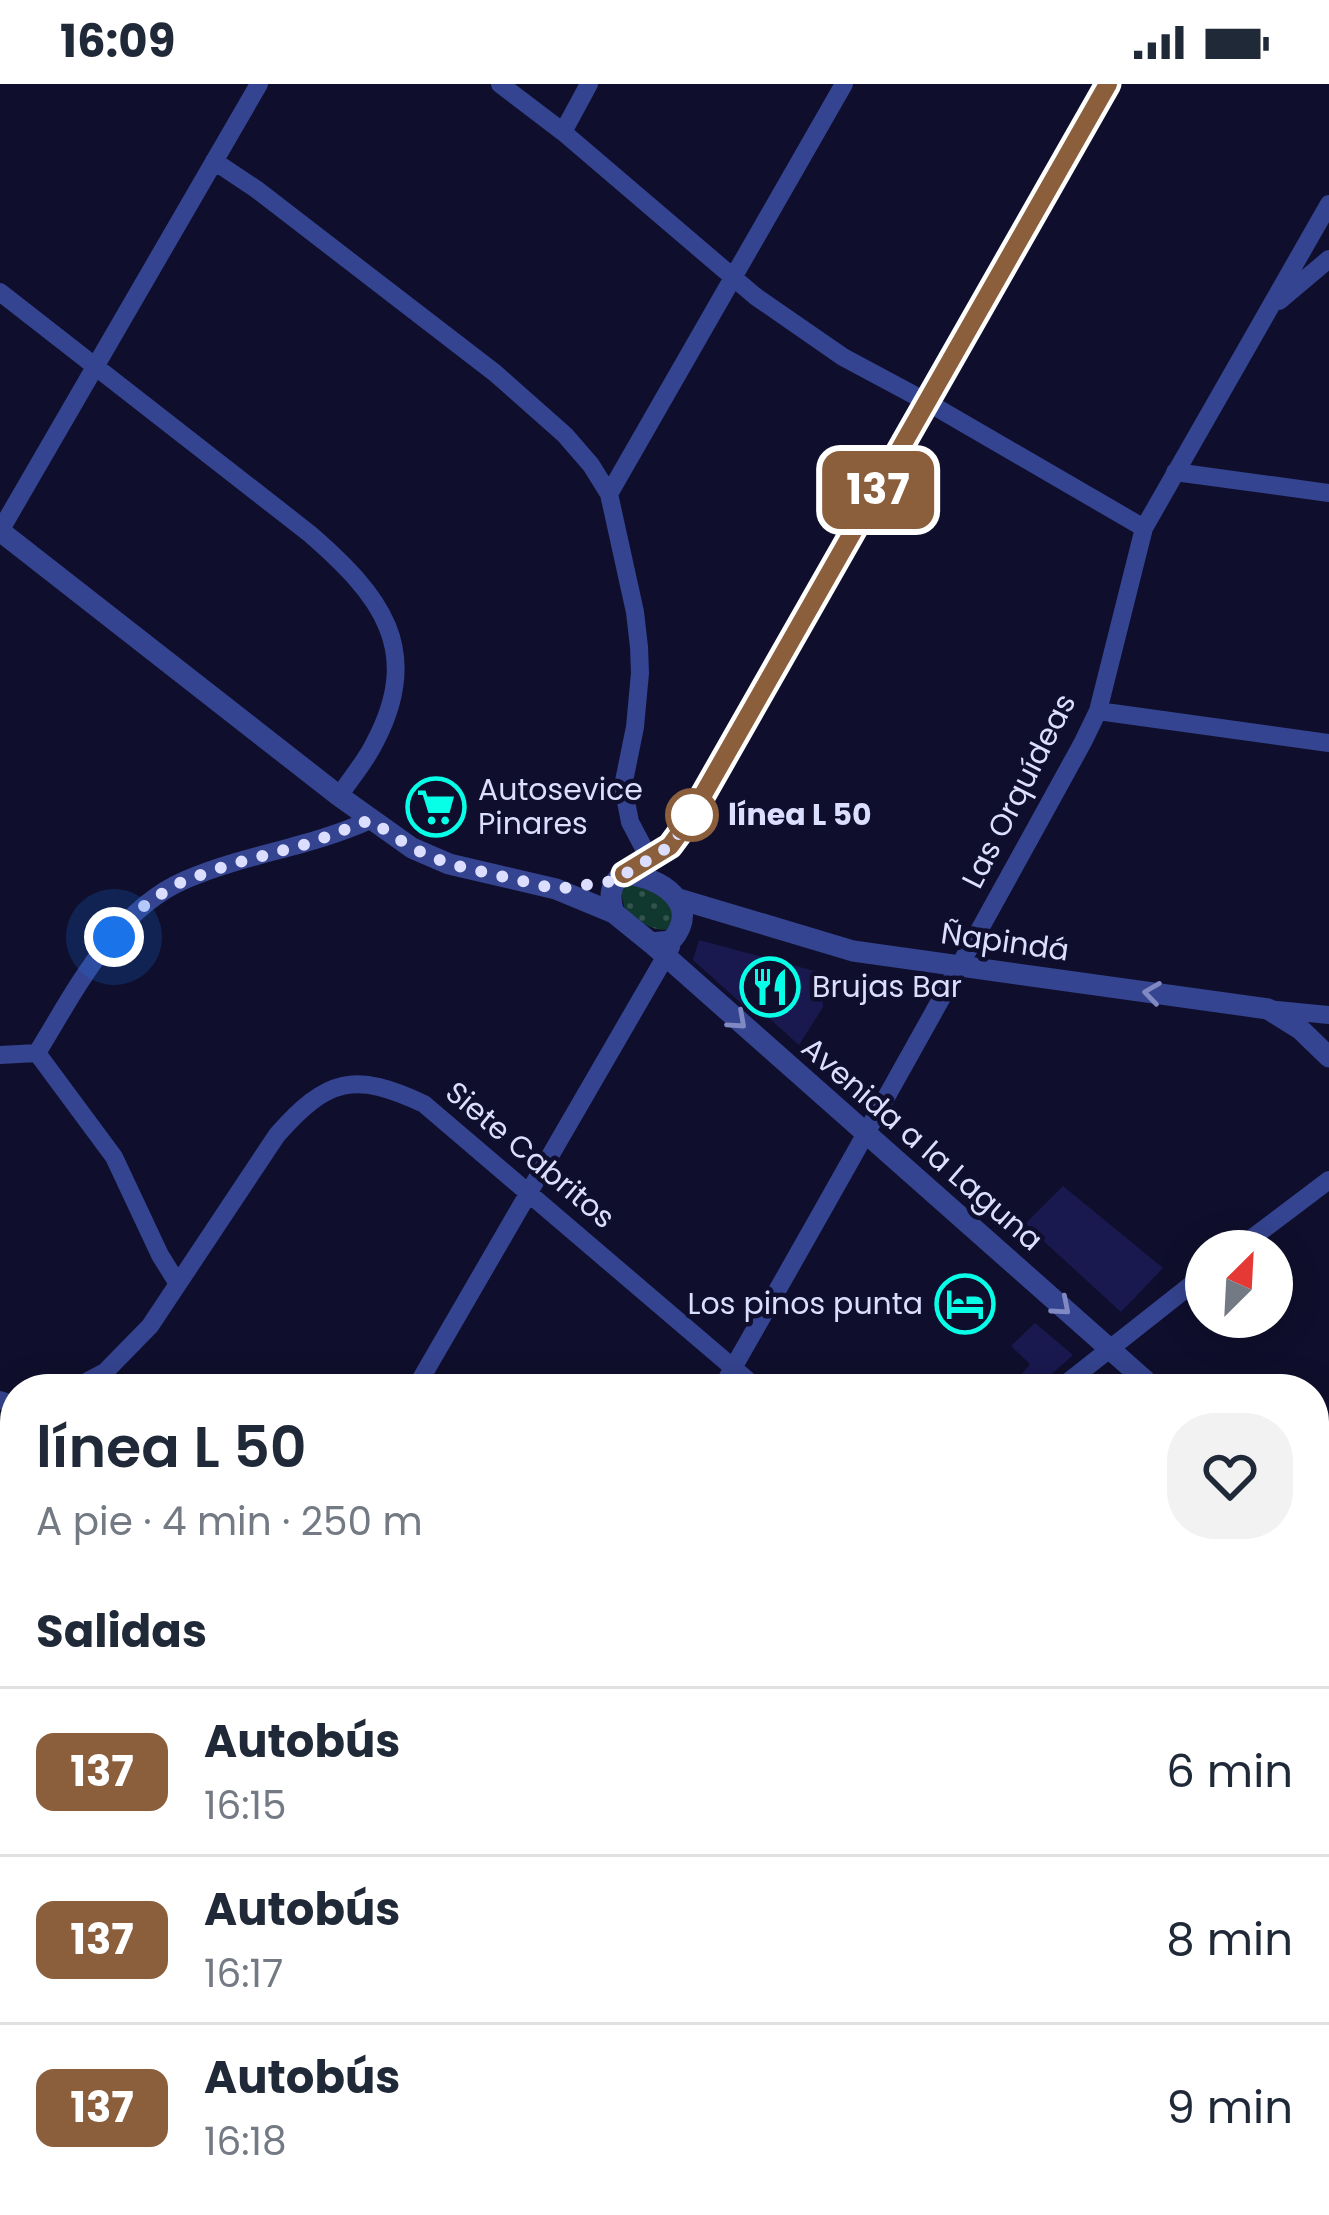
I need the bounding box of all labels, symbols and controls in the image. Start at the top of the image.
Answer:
text: 16:09 [60,10,175,73]
line badge: 137 [809,451,947,529]
text: 137 [846,460,910,519]
street label: Las Orquídeas [951,686,1086,896]
place label: Autosevice Pinares [478,768,643,845]
supermarket icon: Autosevice Pinares [405,776,467,838]
marker: línea L 50 [667,790,717,840]
place label: línea L 50 [728,793,872,836]
your location [84,907,144,967]
street label: Ñapindá [938,911,1072,972]
restaurant icon: Brujas Bar [739,956,801,1018]
place label: Brujas Bar [812,965,962,1008]
one-way arrow [1142,981,1162,1007]
one-way arrow [724,1007,746,1029]
street label: Avenida a la Laguna [792,1027,1052,1261]
street label: Siete Cabritos [436,1071,624,1238]
north arrow [1185,1230,1293,1338]
map controls [1185,1230,1293,1338]
hotel icon: Los pinos punta [934,1273,996,1335]
place label: Los pinos punta [688,1282,923,1325]
one-way arrow [1048,1293,1070,1314]
text: línea L 50 [36,1407,307,1487]
button: heart [1167,1413,1293,1539]
text: A pie · 4 min · 250 m [36,1494,423,1549]
text: Salidas [36,1600,207,1663]
text: Autobús [204,1710,400,1773]
text: 6 min [1166,1740,1293,1803]
text: 137 [70,1742,134,1801]
text: 16:15 [204,1778,287,1833]
text: Autobús [204,1878,400,1941]
text: 8 min [1166,1908,1293,1971]
text: 137 [70,1910,134,1969]
text: 16:17 [204,1946,283,2001]
text: Autobús [204,2046,400,2109]
text: 9 min [1166,2076,1293,2139]
text: 137 [70,2078,134,2137]
text: 16:18 [204,2114,287,2169]

